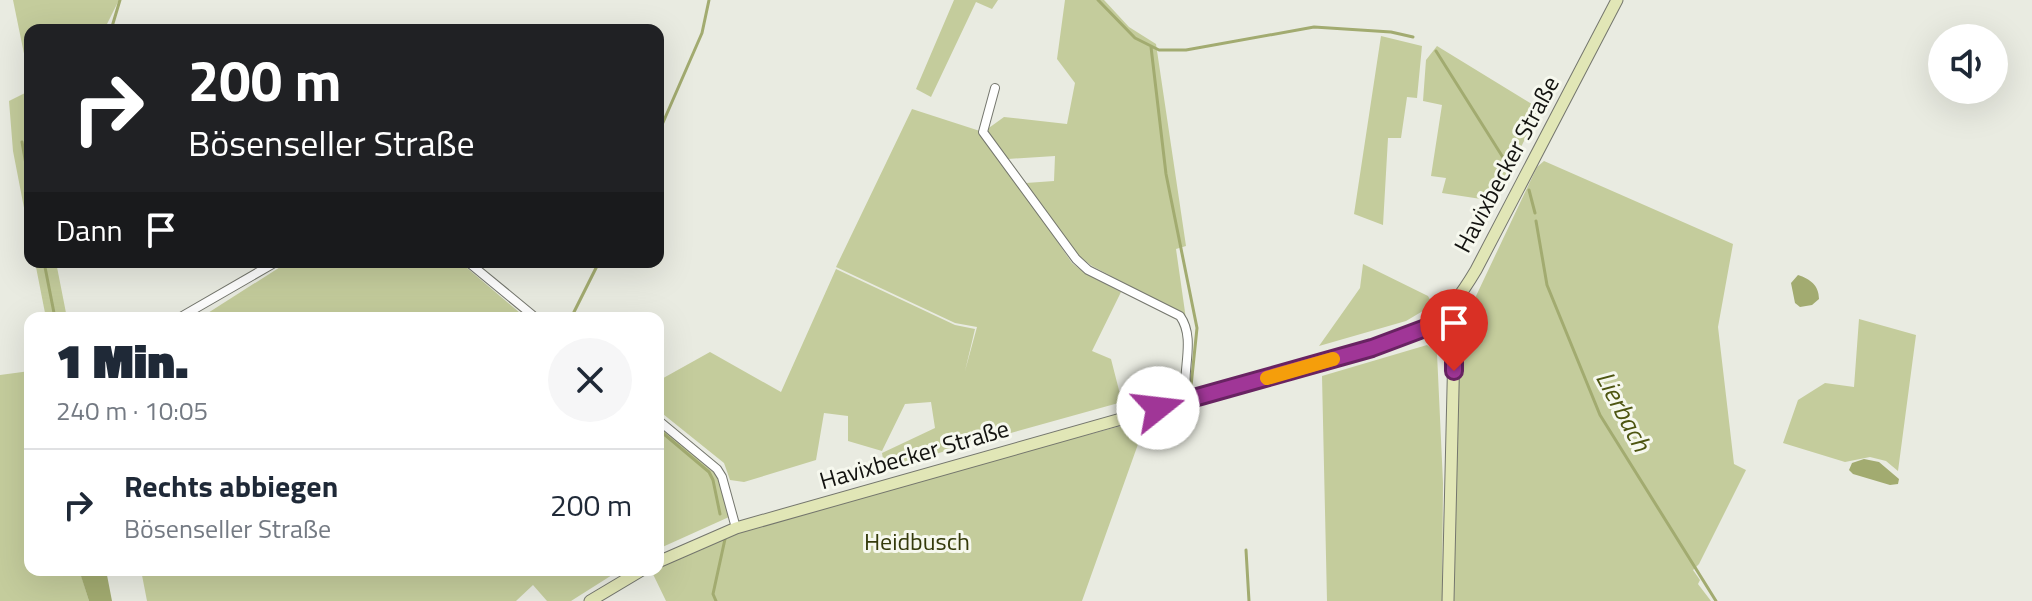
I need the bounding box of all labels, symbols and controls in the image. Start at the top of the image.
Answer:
map controls [1928,24,2008,104]
button: sound [1928,24,2008,104]
text: 200 m [188,38,341,123]
icon: right [56,56,160,160]
street label: Havixbecker Straße [1444,69,1568,259]
text: Bösenseller Straße [188,115,475,170]
text: Dann [56,207,123,253]
icon: arrive [139,208,183,252]
pin [1420,289,1488,371]
icon: arrive [1432,301,1476,345]
text: 1 Min. [56,324,188,397]
button: close [548,338,632,422]
water label: Lierbach [1587,364,1662,459]
position arrow [1116,366,1200,450]
text: 240 m · 10:05 [56,391,208,430]
street label: Havixbecker Straße [815,410,1013,498]
text: Rechts abbiegen [124,463,338,509]
text: 200 m [550,482,632,528]
icon: right [56,483,100,527]
text: Bösenseller Straße [124,509,331,548]
park label: Heidbusch [864,523,970,559]

